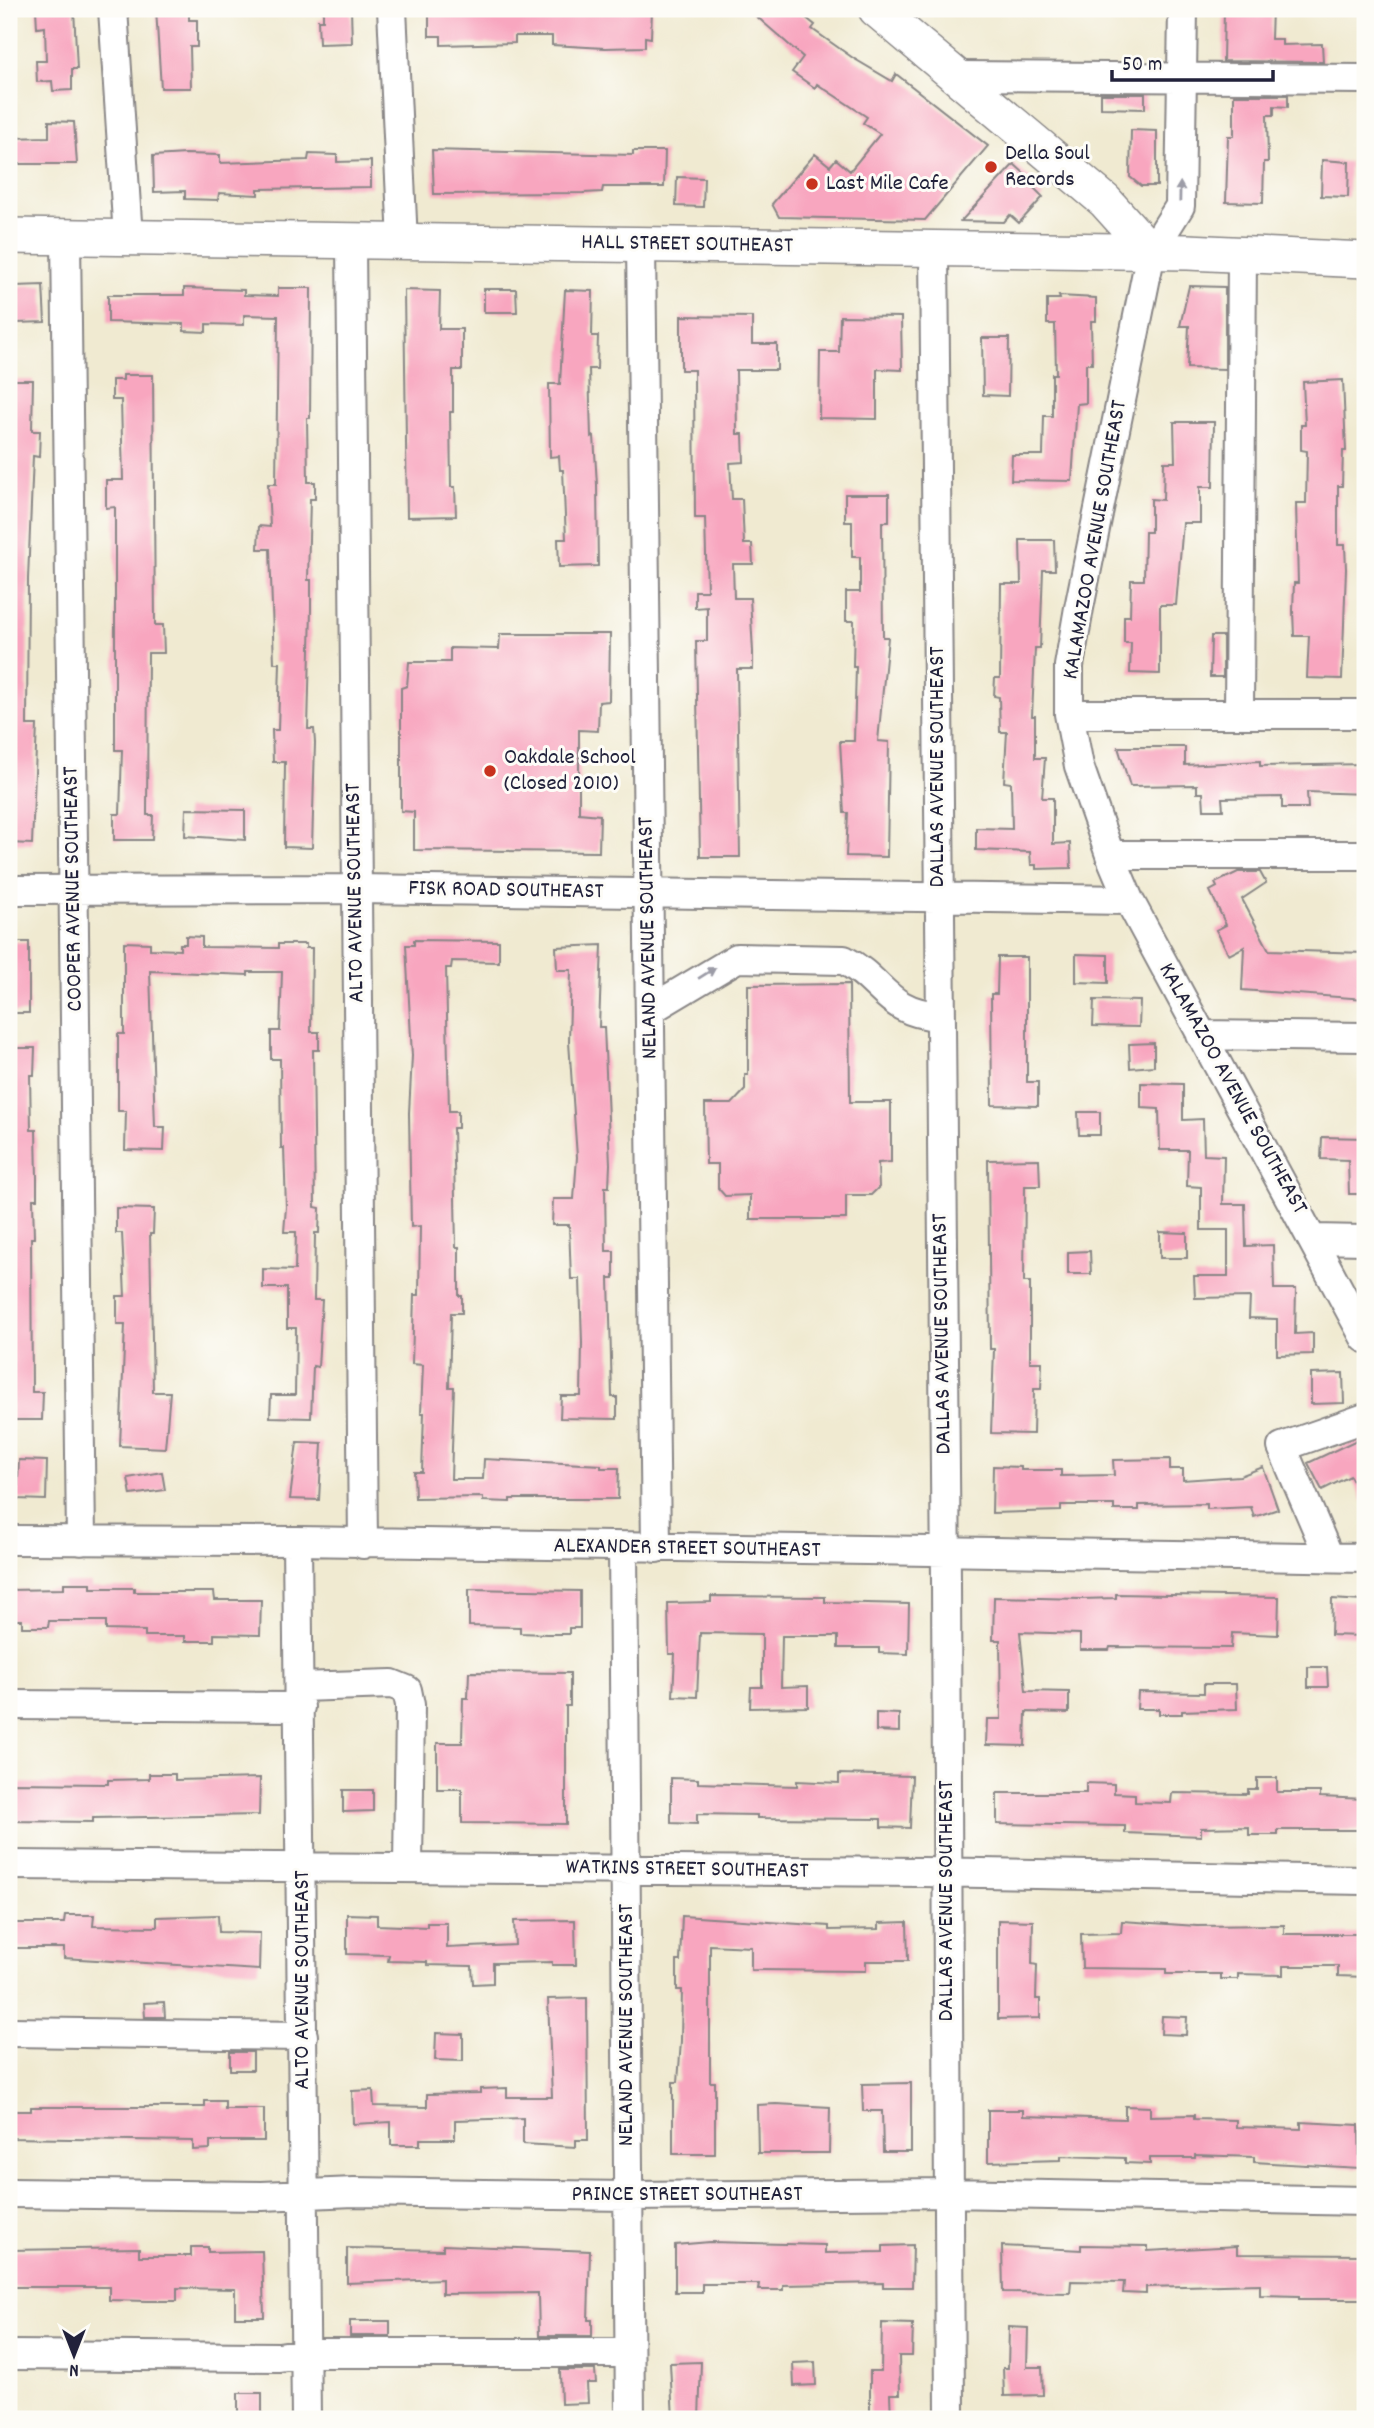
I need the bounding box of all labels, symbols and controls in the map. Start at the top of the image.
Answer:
scale bar [1112,38,1272,82]
text: 50 m [1122,51,1162,81]
place label: Della Soul Records [1005,138,1090,197]
marker: Della Soul Records [983,159,999,175]
place label: Last Mile Cafe [826,168,949,201]
marker: Last Mile Cafe [804,176,820,192]
one-way arrow [1174,180,1186,202]
street label: HALL STREET SOUTHEAST [581,227,793,263]
street label: KALAMAZOO AVENUE SOUTHEAST [1055,398,1137,682]
street label: DALLAS AVENUE SOUTHEAST [922,646,955,888]
place label: Oakdale School (Closed 2010) [504,742,636,801]
marker: Oakdale School (Closed 2010) [482,763,498,779]
street label: COOPER AVENUE SOUTHEAST [55,766,93,1012]
street label: ALTO AVENUE SOUTHEAST [338,783,374,1003]
street label: NELAND AVENUE SOUTHEAST [630,817,668,1059]
street label: FISK ROAD SOUTHEAST [408,873,604,909]
street label: KALAMAZOO AVENUE SOUTHEAST [1149,957,1315,1221]
one-way arrow [698,967,717,980]
street label: DALLAS AVENUE SOUTHEAST [924,1213,962,1455]
street label: ALEXANDER STREET SOUTHEAST [553,1530,821,1568]
street label: DALLAS AVENUE SOUTHEAST [931,1780,964,2022]
street label: WATKINS STREET SOUTHEAST [565,1851,809,1889]
street label: ALTO AVENUE SOUTHEAST [287,1870,320,2090]
street label: NELAND AVENUE SOUTHEAST [611,1904,644,2146]
street label: PRINCE STREET SOUTHEAST [572,2179,802,2212]
north arrow [38,2320,108,2390]
text: N [69,2355,79,2382]

